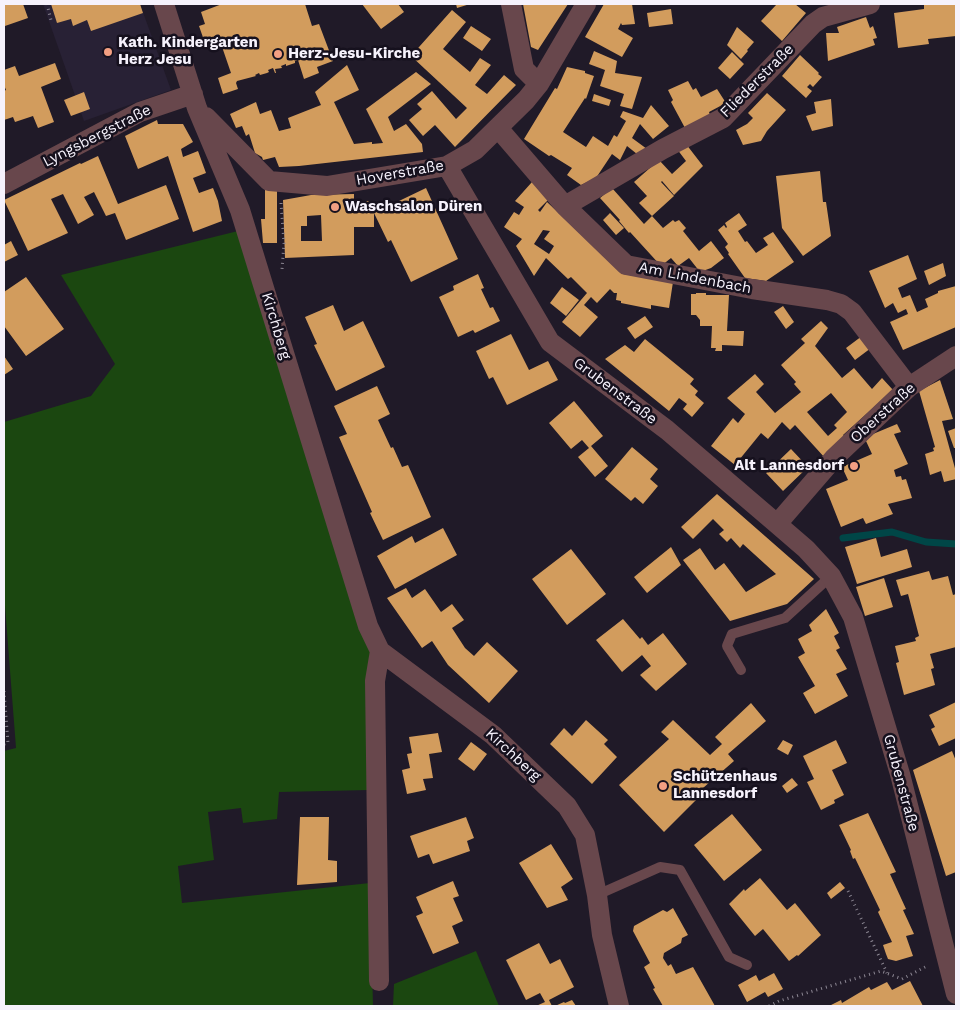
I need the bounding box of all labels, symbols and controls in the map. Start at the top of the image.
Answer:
place label: Kath. Kindergarten Herz Jesu [118,34,258,69]
street label: Fliederstraße [716,40,798,122]
place label: Herz-Jesu-Kirche [288,45,420,63]
marker: Kath. Kindergarten Herz Jesu [102,46,114,58]
marker: Herz-Jesu-Kirche [272,48,284,60]
street label: Lyngsbergstraße [40,101,154,171]
street label: Hoverstraße [355,156,445,190]
place label: Waschsalon Düren [345,198,482,216]
marker: Waschsalon Düren [329,201,341,213]
street label: Am Lindenbach [637,258,753,298]
street label: Kirchberg [257,290,295,362]
street label: Grubenstraße [570,354,660,428]
street label: Oberstraße [847,379,919,447]
place label: Alt Lannesdorf [734,457,844,475]
marker: Alt Lannesdorf [848,460,860,472]
street label: Kirchberg [482,725,544,785]
street label: Grubenstraße [879,732,923,834]
place label: Schützenhaus Lannesdorf [673,768,777,803]
marker: Schützenhaus Lannesdorf [657,780,669,792]

